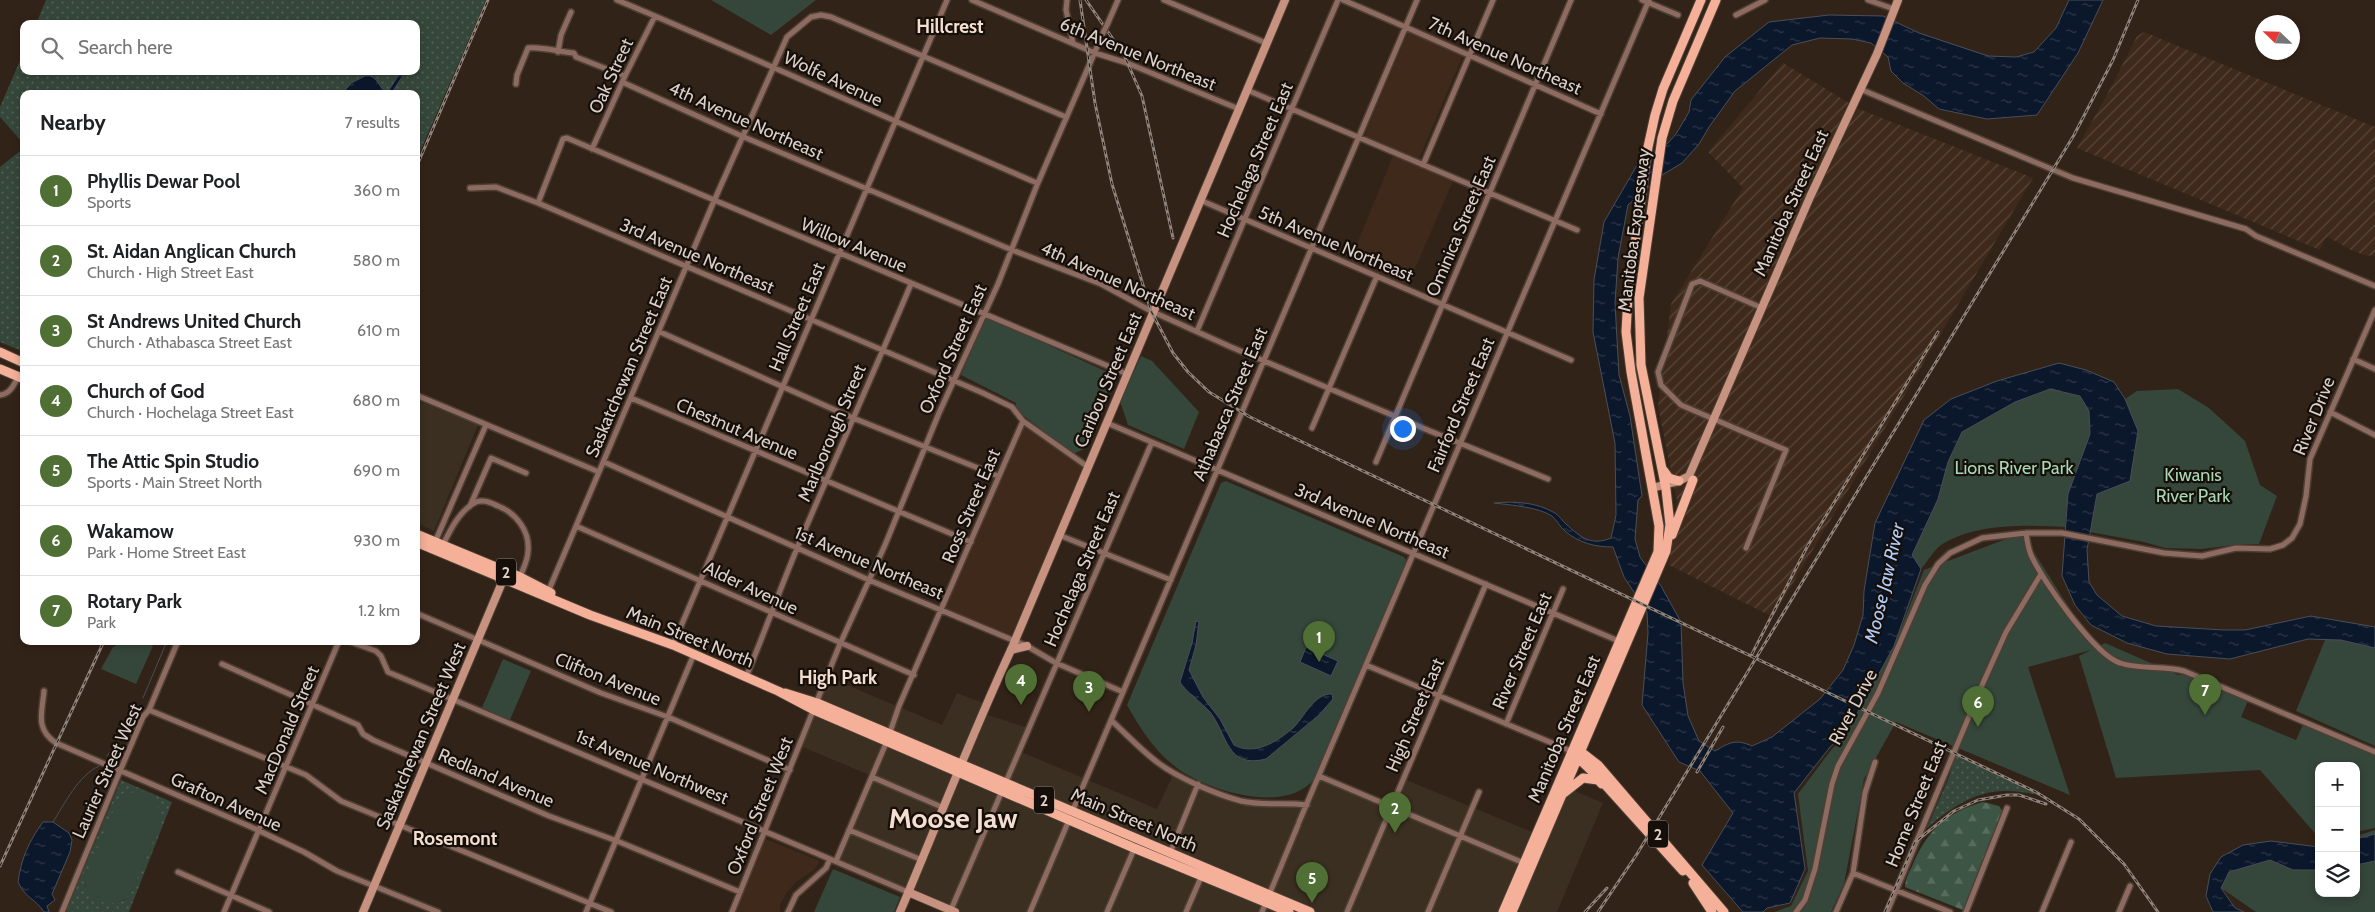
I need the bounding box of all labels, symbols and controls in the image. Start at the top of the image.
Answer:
street label: 7th Avenue Northeast [1425,12,1585,100]
street label: 6th Avenue Northeast [1057,13,1219,95]
district label: Hillcrest [916,15,984,38]
north arrow [2255,15,2300,60]
search box [20,20,420,75]
icon: search [38,34,66,62]
street label: Oak Street [584,35,638,117]
text: Search here [78,36,172,59]
street label: Wolfe Avenue [780,47,886,111]
street label: 4th Avenue Northeast [665,77,827,165]
street label: Hochelaga Street East [1212,79,1298,241]
text: Nearby [40,110,106,135]
text: 7 results [345,113,400,132]
street label: Manitoba Street East [1749,126,1833,280]
street label: Manitoba Expressway [1613,147,1655,313]
street label: Ominica Street East [1421,152,1501,300]
text: Phyllis Dewar Pool [87,170,240,193]
text: 1 [53,181,59,200]
text: 360 m [353,181,400,200]
text: Sports [87,193,131,212]
street label: 5th Avenue Northeast [1255,201,1417,287]
street label: Willow Avenue [798,213,910,277]
street label: 3rd Avenue Northeast [616,214,778,298]
street label: 4th Avenue Northeast [1037,237,1199,325]
text: St. Aidan Anglican Church [87,240,296,263]
text: 2 [52,251,60,270]
text: 580 m [353,251,400,270]
street label: Hall Street East [764,259,830,375]
text: Church · High Street East [87,263,254,282]
street label: Saskatchewan Street East [581,273,677,461]
street label: Oxford Street East [915,281,991,417]
street label: Caribou Street East [1070,309,1146,451]
text: St Andrews United Church [87,310,301,333]
text: 3 [52,321,60,340]
text: 610 m [357,321,400,340]
street label: Athabasca Street East [1188,324,1272,484]
text: Church · Athabasca Street East [87,333,292,352]
street label: Fairford Street East [1423,334,1499,476]
street label: Marlborough Street [793,361,871,505]
street label: River Drive [2288,374,2340,458]
text: Church of God [87,380,205,403]
text: 4 [51,391,61,410]
text: 680 m [352,391,400,410]
street label: Chestnut Avenue [673,393,801,465]
text: Church · Hochelaga Street East [87,403,294,422]
your location [1390,416,1416,442]
street label: Ross Street East [937,446,1005,566]
text: The Attic Spin Studio [87,450,259,473]
park label: Lions River Park [1955,457,2074,479]
text: 5 [52,461,60,480]
text: 690 m [353,461,400,480]
park label: Kiwanis River Park [2156,464,2231,507]
text: Sports · Main Street North [87,473,262,492]
street label: 3rd Avenue Northeast [1291,479,1453,563]
street label: Hochelaga Street East [1039,488,1125,650]
text: Wakamow [87,520,174,543]
water label: Moose Jaw River [1859,520,1910,646]
street label: 1st Avenue Northeast [791,522,947,604]
text: 6 [52,531,61,550]
text: 930 m [353,531,400,550]
text: Park · Home Street East [87,543,246,562]
street label: Alder Avenue [701,557,801,619]
road number: 2 [496,558,516,586]
street label: River Street East [1488,589,1556,713]
text: Rotary Park [87,590,182,613]
text: 7 [52,601,60,620]
text: 1.2 km [358,601,400,620]
street label: Main Street North [623,601,757,673]
text: Park [87,613,116,632]
pin: 1 [1303,621,1335,662]
street label: Saskatchewan Street West [372,639,470,833]
street label: Clifton Avenue [552,648,664,710]
street label: Manitoba Street East [1523,652,1605,806]
street label: High Street East [1381,655,1449,775]
street label: MacDonald Street [250,663,324,797]
pin: 4 [1005,664,1037,705]
street label: River Drive [1824,665,1882,749]
district label: High Park [799,666,878,689]
pin: 3 [1073,671,1105,712]
pin: 7 [2189,674,2221,715]
pin: 6 [1962,686,1994,727]
street label: Laurier Street West [67,700,147,842]
street label: 1st Avenue Northwest [572,725,732,809]
street label: Oxford Street West [722,734,798,878]
street label: Home Street East [1881,738,1951,870]
street label: Redland Avenue [435,744,557,812]
map controls [2315,762,2360,897]
button: + [2315,762,2360,807]
street label: Grafton Avenue [167,768,285,836]
street label: Main Street North [1067,783,1201,857]
road number: 2 [1034,786,1054,814]
pin: 2 [1379,792,1411,833]
district label: Moose Jaw [889,801,1018,835]
button: − [2315,807,2360,852]
road number: 2 [1648,821,1668,848]
district label: Rosemont [413,827,498,850]
button: layers [2315,852,2360,897]
pin: 5 [1296,862,1328,903]

